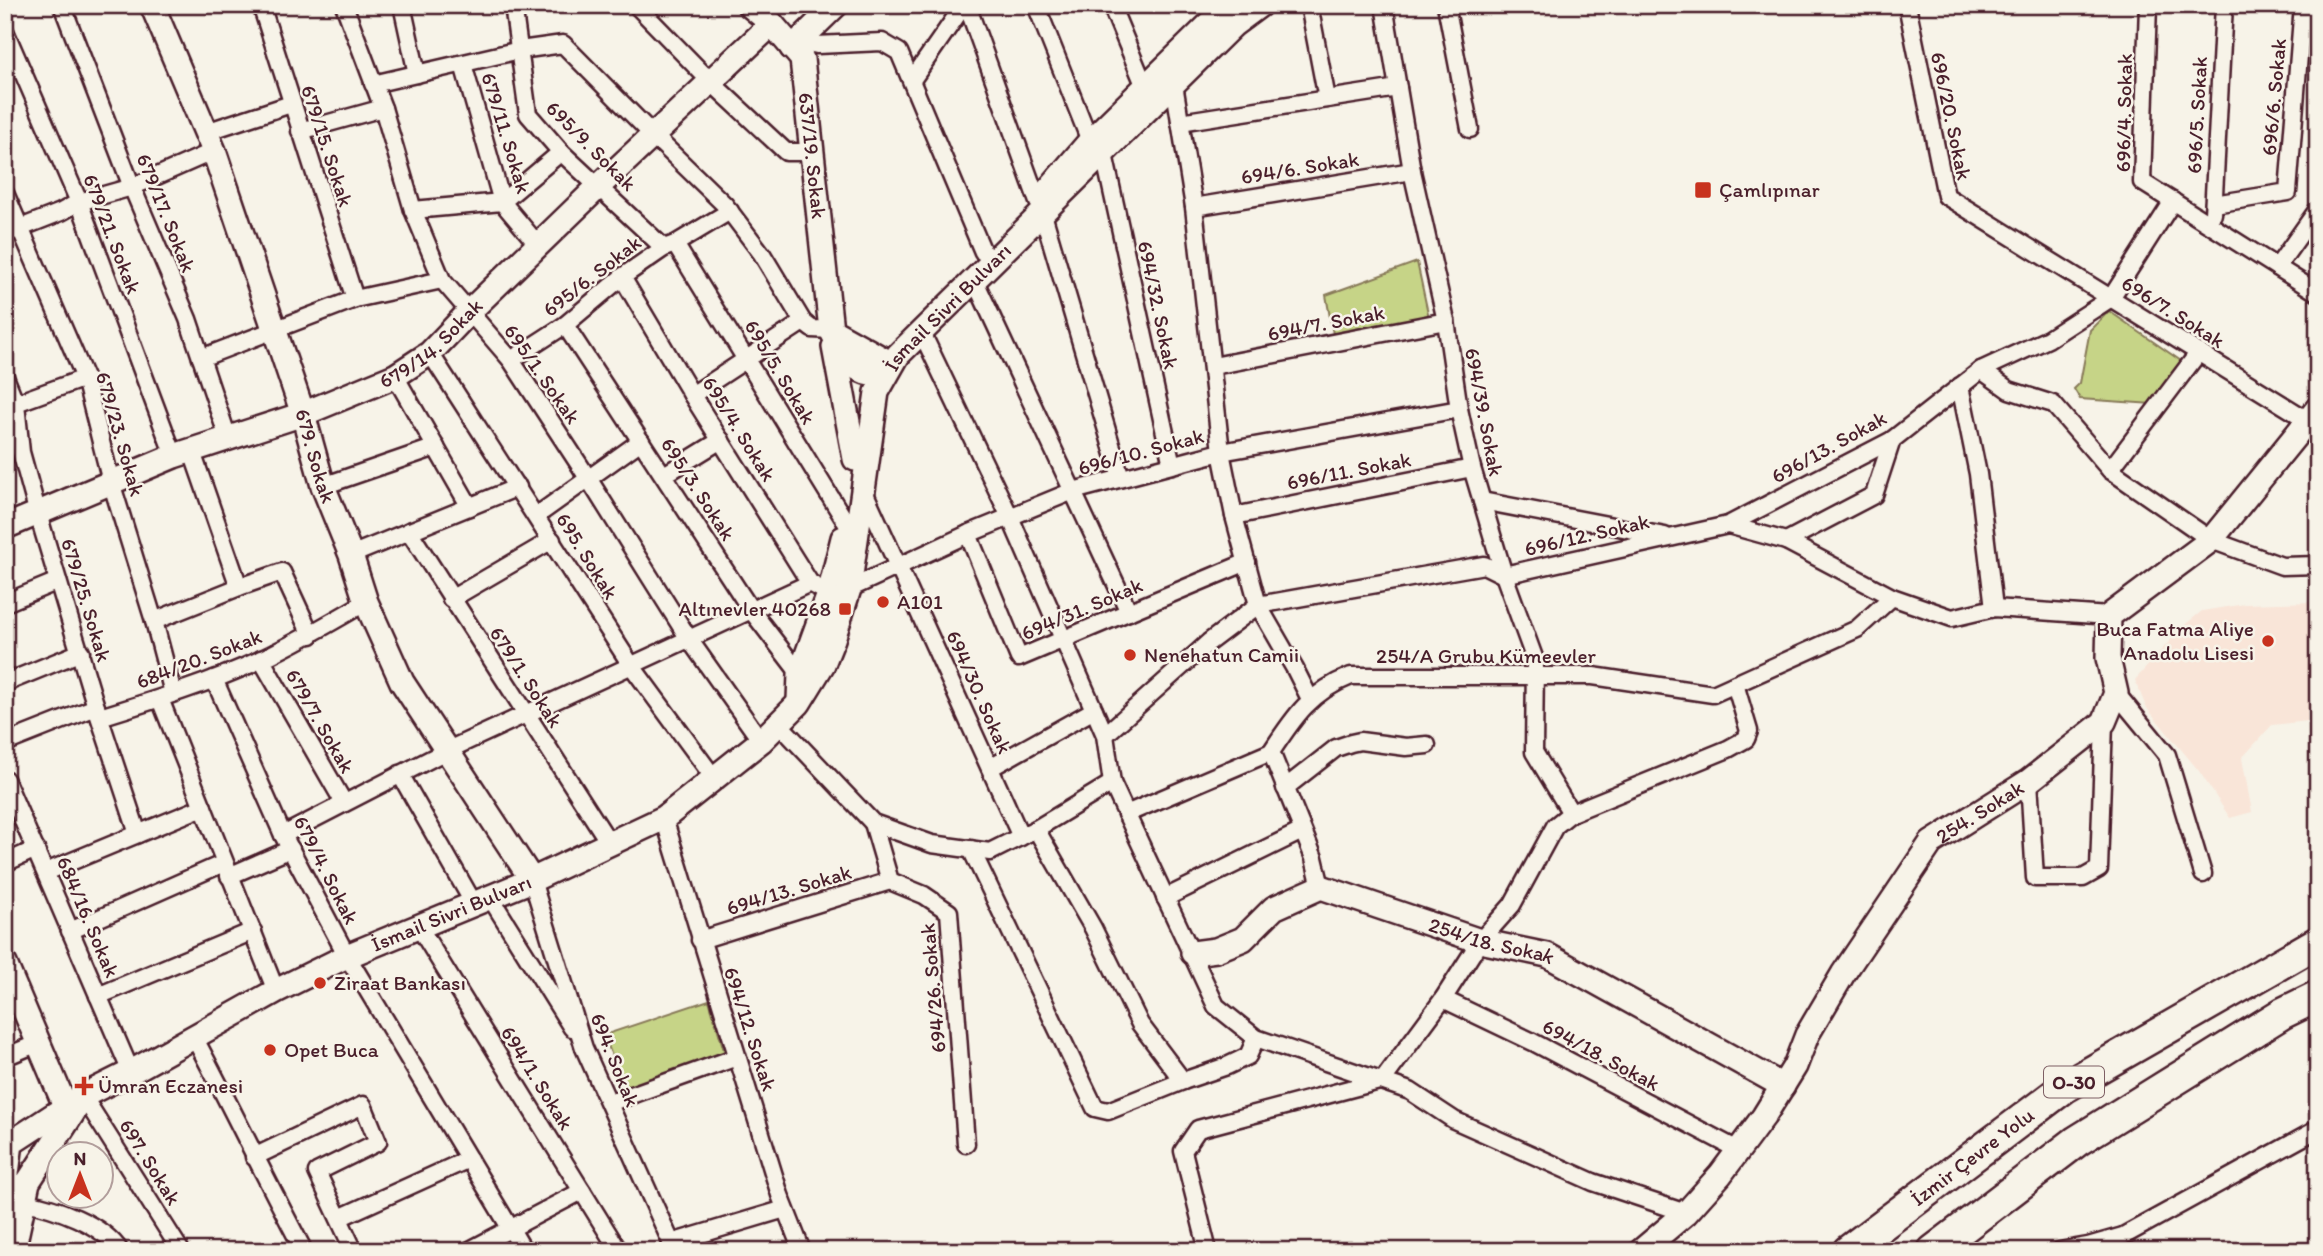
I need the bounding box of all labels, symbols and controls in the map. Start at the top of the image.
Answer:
street label: 696/6. Sokak [2256,37,2291,157]
street label: 696/20. Sokak [1926,50,1977,183]
street label: 696/4. Sokak [2110,53,2137,173]
street label: 696/5. Sokak [2181,55,2212,174]
street label: 679/11. Sokak [476,69,537,197]
street label: 679/15. Sokak [296,82,359,210]
street label: 637/19. Sokak [794,91,832,220]
street label: 695/9. Sokak [541,95,642,196]
street label: 694/6. Sokak [1239,146,1361,189]
street label: 679/17. Sokak [131,150,202,276]
street label: 679/21. Sokak [78,170,147,298]
place label: Çamlıpınar [1719,177,1820,202]
marker: Çamlıpınar [1693,180,1713,200]
street label: 695/6. Sokak [538,229,646,322]
street label: İsmail Sivri Bulvarı [878,238,1016,376]
street label: 694/32. Sokak [1133,239,1184,372]
street label: 696/7. Sokak [2117,270,2230,353]
street label: 679/14. Sokak [376,293,488,393]
street label: 694/7. Sokak [1265,299,1387,346]
street label: 695/5. Sokak [739,315,822,429]
street label: 695/1. Sokak [499,319,586,429]
street label: 694/39. Sokak [1460,346,1509,479]
street label: 679/23. Sokak [91,369,150,499]
street label: 695/4. Sokak [697,372,782,486]
street label: 696/13. Sokak [1767,405,1891,488]
street label: 679. Sokak [290,406,342,507]
street label: 696/10. Sokak [1075,423,1207,480]
street label: 695/3. Sokak [656,433,741,545]
street label: 696/11. Sokak [1285,446,1413,495]
street label: 695. Sokak [551,508,624,604]
street label: 696/12. Sokak [1522,508,1652,561]
street label: 679/25. Sokak [56,535,117,665]
street label: 694/31. Sokak [1018,572,1146,645]
place label: A101 [897,589,943,614]
marker: A101 [875,594,891,610]
place label: Altınevler 40268 [679,596,831,621]
marker: Altınevler 40268 [837,601,853,617]
place label: Buca Fatma Aliye Anadolu Lisesi [2096,616,2254,665]
street label: 679/1. Sokak [485,622,568,732]
street label: 684/20. Sokak [133,623,265,694]
street label: 694/30. Sokak [941,626,1018,758]
marker: Buca Fatma Aliye Anadolu Lisesi [2260,633,2276,649]
place label: Nenehatun Camii [1144,642,1299,667]
street label: 254/A Grubu Kümeevler [1376,643,1597,668]
marker: Nenehatun Camii [1122,647,1138,663]
street label: 679/7. Sokak [281,664,360,778]
street label: 254. Sokak [1931,774,2028,849]
street label: 679/4. Sokak [288,811,365,928]
street label: 684/16. Sokak [52,852,125,981]
street label: 694/13. Sokak [723,859,855,920]
street label: İsmail Sivri Bulvarı [367,869,535,957]
street label: 254/18. Sokak [1426,912,1560,969]
street label: 694/26. Sokak [914,922,951,1054]
street label: 694/12. Sokak [719,964,782,1094]
place label: Ziraat Bankası [334,970,466,995]
marker: Ziraat Bankası [312,975,328,991]
street label: 694. Sokak [585,1009,646,1111]
street label: 694/18. Sokak [1538,1013,1664,1096]
street label: 694/1. Sokak [496,1021,579,1134]
place label: Opet Buca [284,1037,379,1062]
marker: Opet Buca [262,1042,278,1058]
road number: O-30 [2044,1066,2104,1098]
place label: Ümran Eczanesi [98,1073,243,1098]
marker: Ümran Eczanesi [76,1078,92,1094]
street label: İzmir Çevre Yolu [1906,1102,2039,1211]
street label: 697. Sokak [114,1114,187,1210]
north arrow [46,1140,116,1210]
text: N [74,1147,86,1170]

